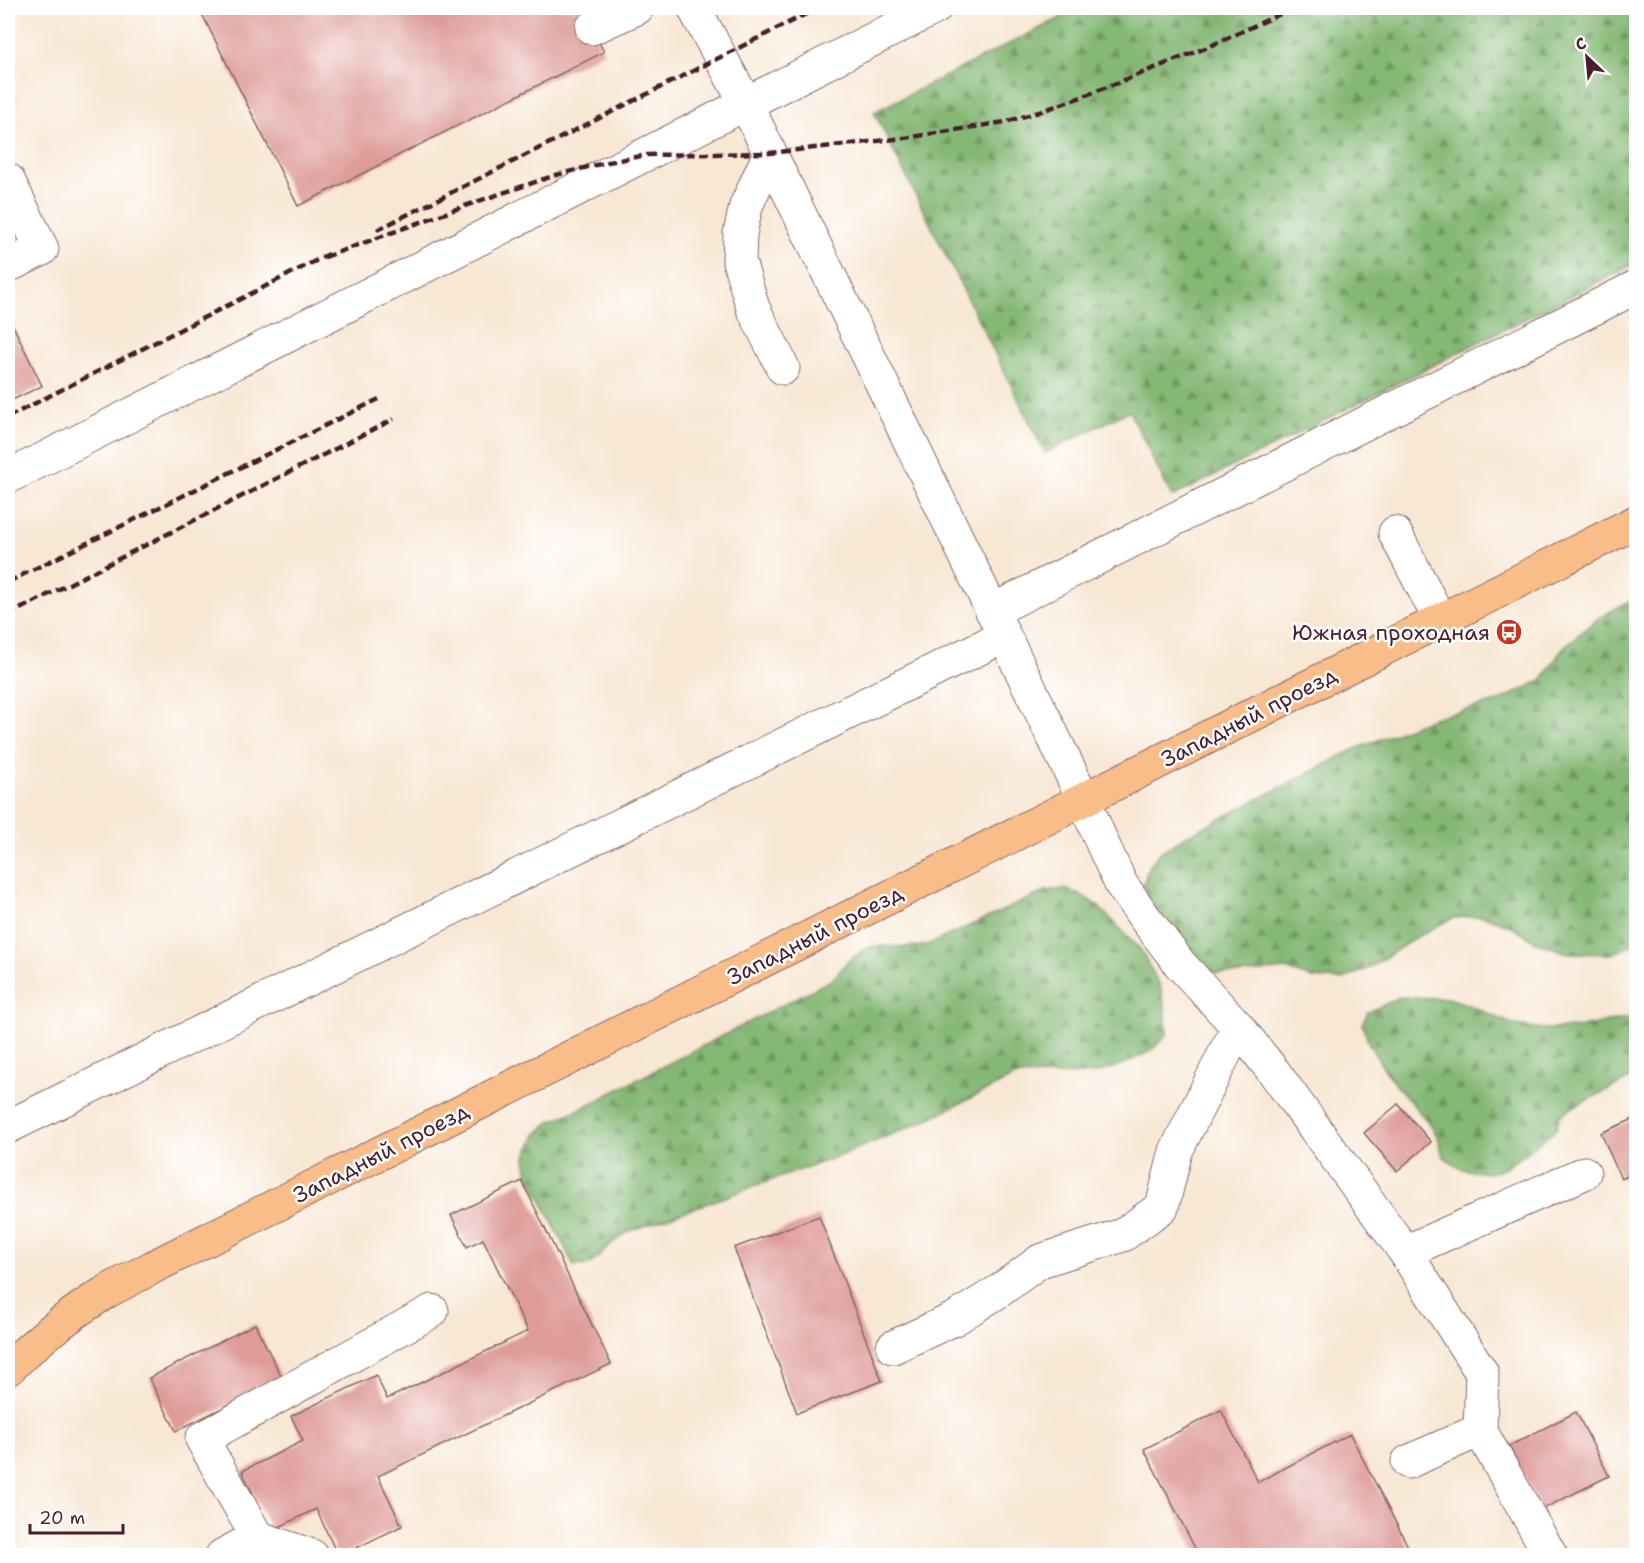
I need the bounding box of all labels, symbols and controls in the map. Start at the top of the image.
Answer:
north arrow [1557,27,1617,87]
text: С [1572,32,1590,56]
bus stop icon: Южная проходная [1494,617,1524,647]
place label: Южная проходная [1292,618,1490,647]
street label: Западный проезд [1156,660,1342,774]
street label: Западный проезд [722,878,908,992]
street label: Западный проезд [288,1096,474,1210]
scale bar [30,1497,123,1535]
text: 20 m [39,1506,85,1530]

